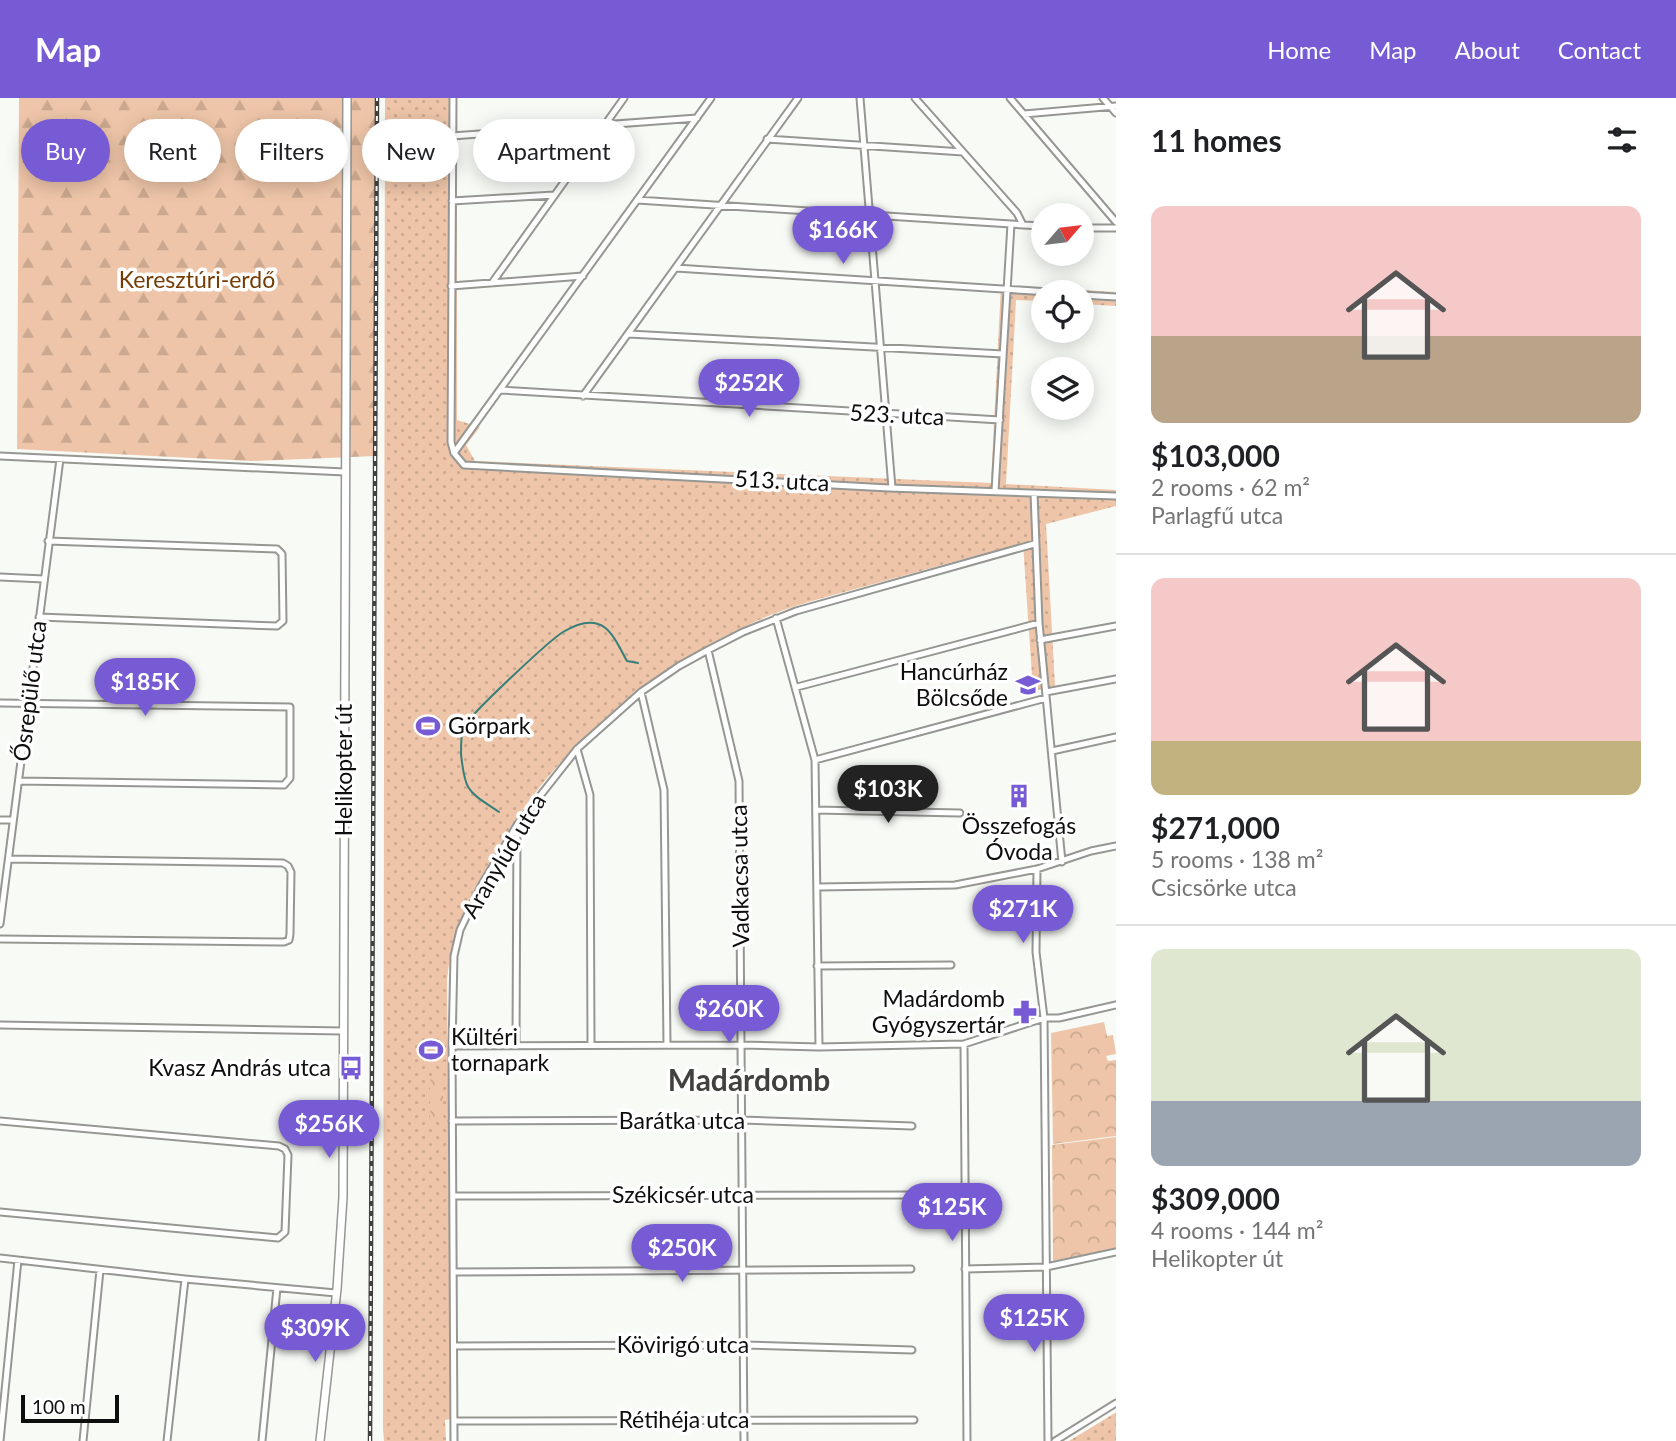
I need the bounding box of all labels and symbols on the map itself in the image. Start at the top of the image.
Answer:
north arrow [1031,203,1094,266]
pin: $166K [794,206,892,266]
park label: Keresztúri-erdő [119,265,275,293]
pin: $252K [700,360,798,419]
street label: 523. utca [849,398,945,430]
street label: 513. utca [734,464,830,496]
street label: Ősrepülő utca [6,619,52,763]
place label: Hancúrház Bölcsőde [900,657,1008,711]
pin: $185K [96,658,194,718]
school or university icon: Hancúrház Bölcsőde [1014,671,1042,699]
street label: Helikopter út [329,703,357,836]
place label: Görpark [448,711,531,739]
sports icon: Görpark [414,712,442,740]
pin: $103K [839,766,937,825]
building icon: Összefogás Óvoda [1005,782,1033,810]
street label: Aranylúd utca [455,788,551,923]
street label: Vadkacsa utca [724,804,754,948]
place label: Összefogás Óvoda [962,811,1076,865]
pin: $271K [974,886,1072,945]
place label: Madárdomb Gyógyszertár [872,984,1006,1038]
pin: $260K [680,986,778,1045]
pharmacy icon: Madárdomb Gyógyszertár [1011,998,1039,1026]
place label: Kültéri tornapark [451,1022,550,1076]
sports icon: Kültéri tornapark [417,1036,445,1064]
place label: Kvasz András utca [148,1053,331,1081]
bus stop icon: Kvasz András utca [337,1054,365,1082]
district label: Madárdomb [668,1061,830,1097]
pin: $256K [280,1100,378,1160]
street label: Barátka utca [619,1106,745,1134]
street label: Székicsér utca [612,1180,754,1208]
pin: $125K [903,1184,1001,1243]
pin: $250K [633,1224,731,1284]
pin: $125K [985,1294,1083,1354]
pin: $309K [266,1304,364,1364]
street label: Kövirigó utca [617,1330,749,1358]
scale bar [21,1392,119,1424]
street label: Rétihéja utca [618,1405,750,1433]

